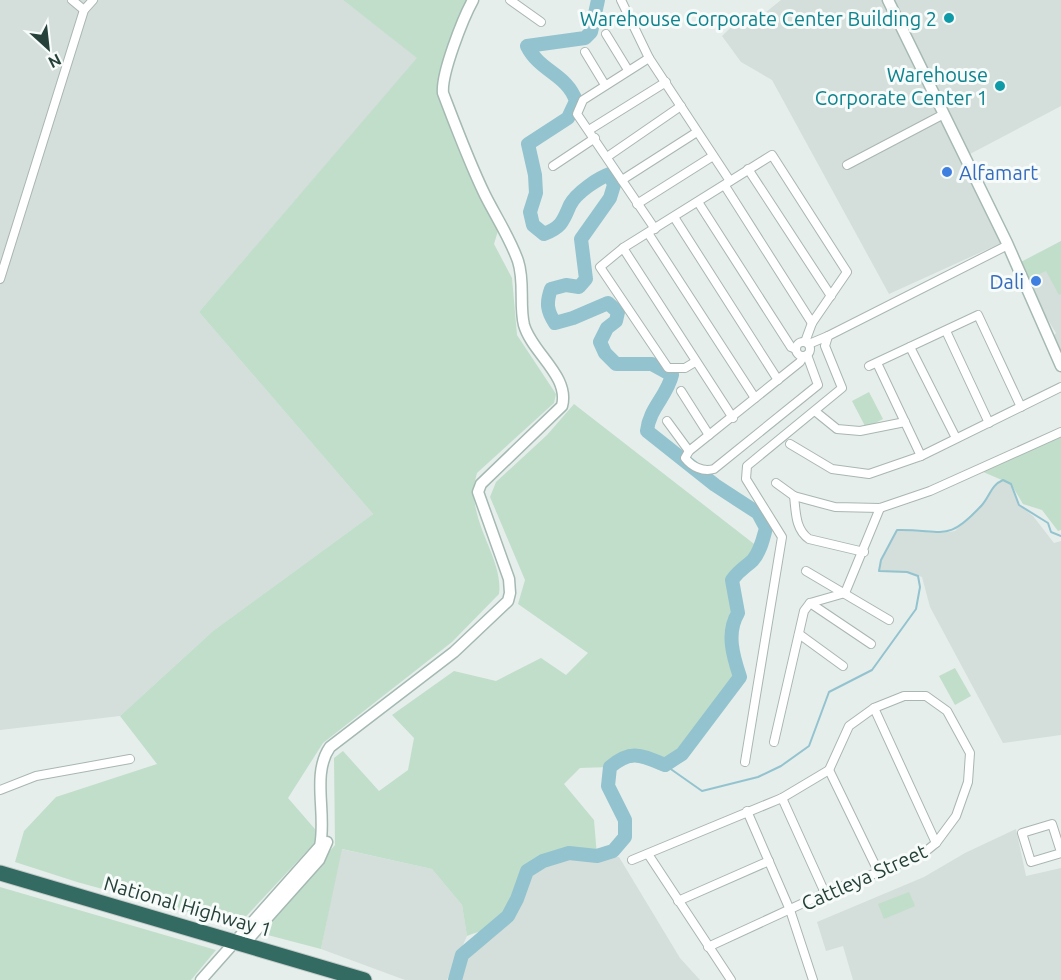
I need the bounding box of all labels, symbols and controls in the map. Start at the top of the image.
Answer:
place label: Warehouse Corporate Center Building 2 [580,7,937,30]
marker: Warehouse Corporate Center Building 2 [942,11,956,25]
north arrow [18,18,78,78]
text: N [45,51,64,72]
place label: Warehouse Corporate Center 1 [815,63,988,109]
marker: Warehouse Corporate Center 1 [993,79,1007,93]
place label: Alfamart [959,161,1038,184]
marker: Alfamart [940,165,954,179]
place label: Dali [990,270,1024,293]
marker: Dali [1029,274,1043,288]
street label: Cattleya Street [798,839,930,915]
street label: National Highway 1 [101,871,275,941]

